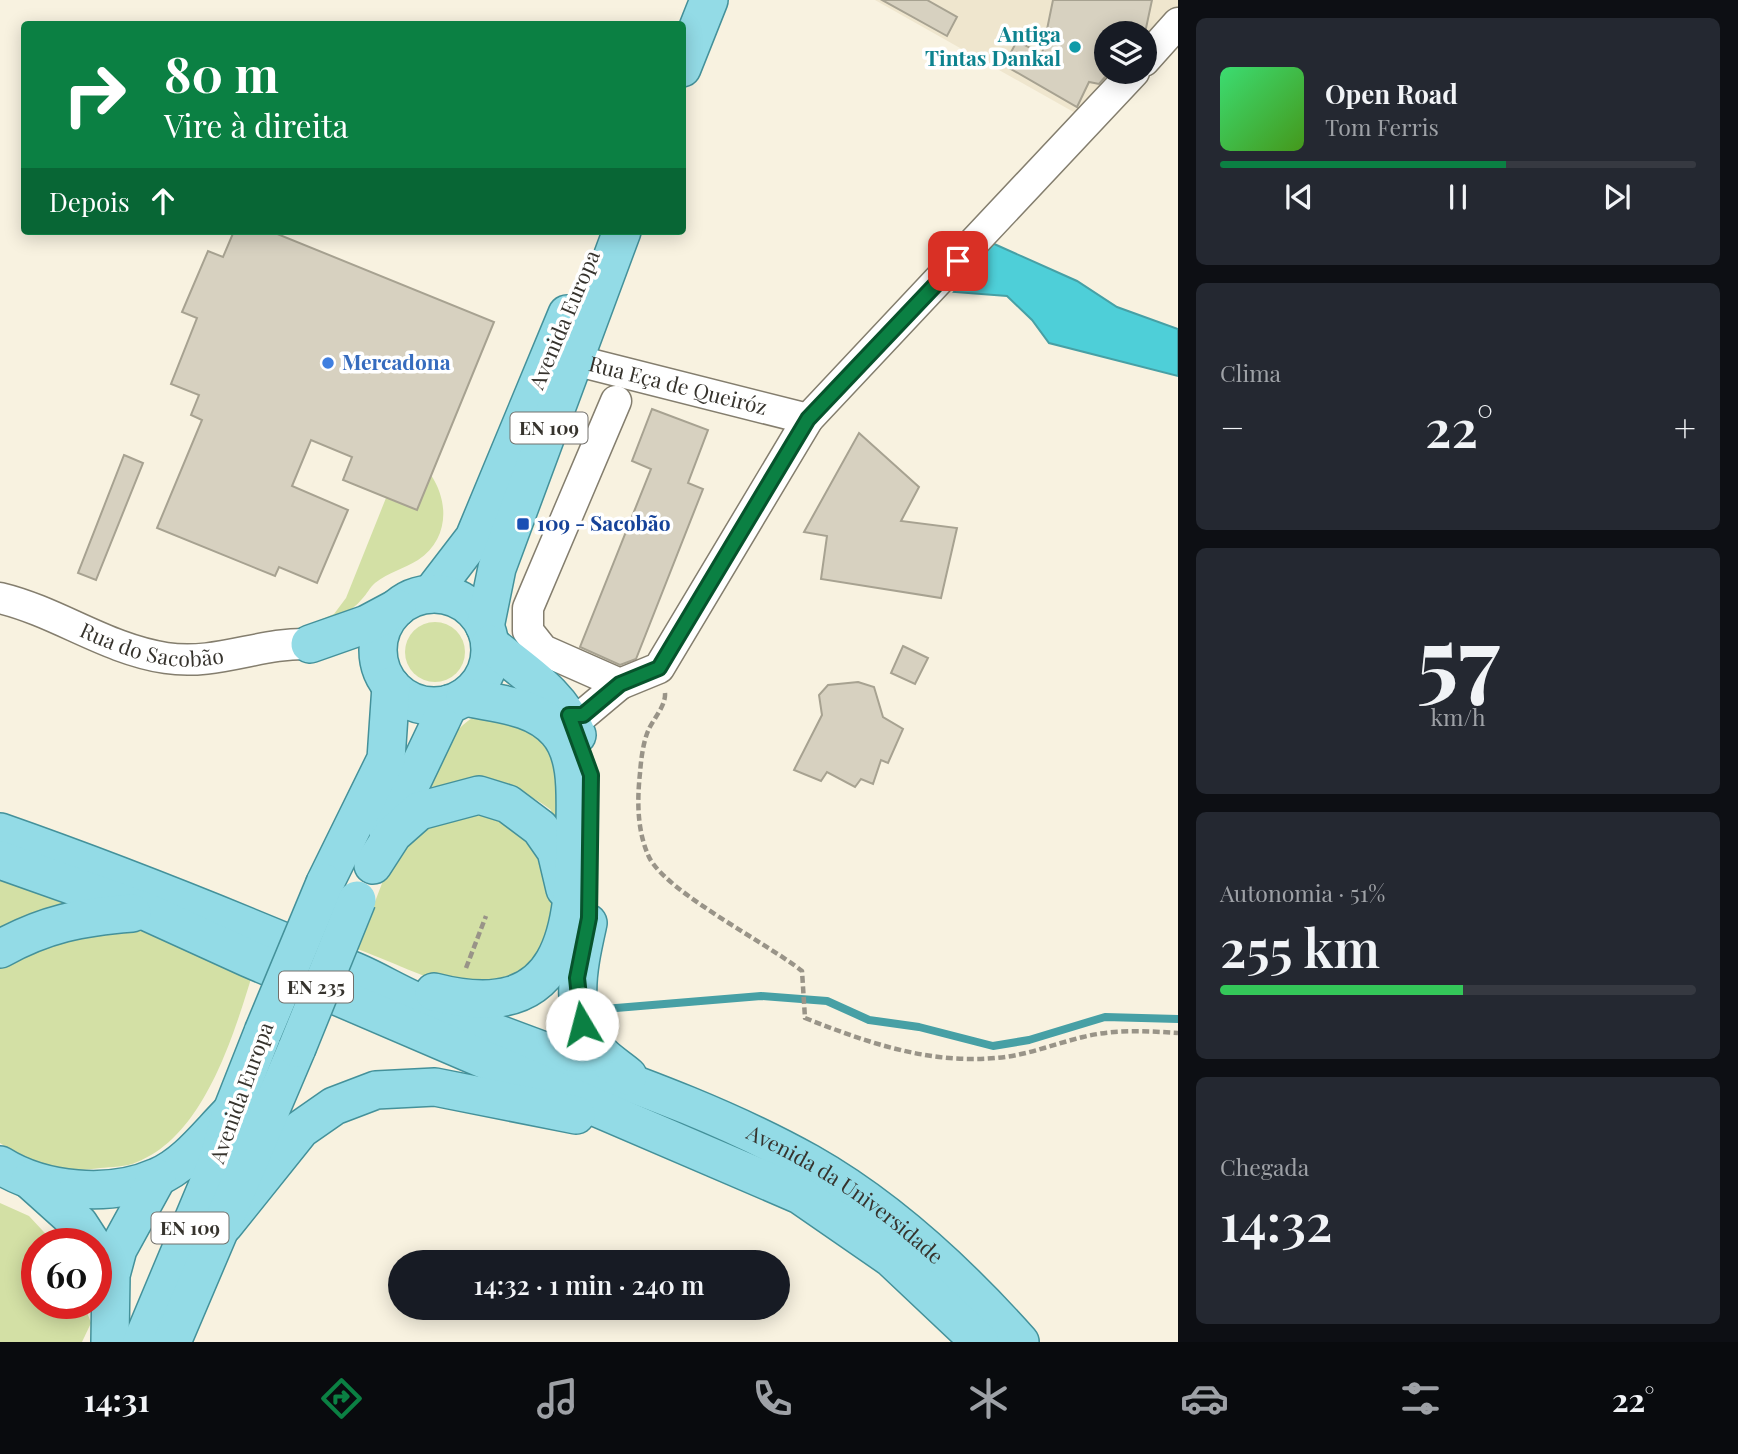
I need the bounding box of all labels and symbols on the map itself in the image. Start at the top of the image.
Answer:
place label: Antiga Tintas Dankal [925,19,1061,71]
marker: Antiga Tintas Dankal [1067,39,1083,55]
pin [928,231,988,291]
street label: Avenida Europa [521,245,605,394]
place label: Mercadona [342,347,451,375]
street label: Rua Eça de Queiróz [586,348,770,420]
marker: Mercadona [320,355,336,371]
road number: EN 109 [510,412,588,444]
place label: 109 - Sacobão [537,508,671,536]
marker: 109 - Sacobão [515,516,531,532]
street label: Rua do Sacobão [76,615,225,672]
road number: EN 235 [279,972,353,1002]
position arrow [545,987,619,1061]
street label: Avenida Europa [201,1017,279,1168]
street label: Avenida da Universidade [742,1117,950,1269]
road number: EN 109 [152,1212,228,1244]
speed limit sign: 60 [21,1228,112,1319]

